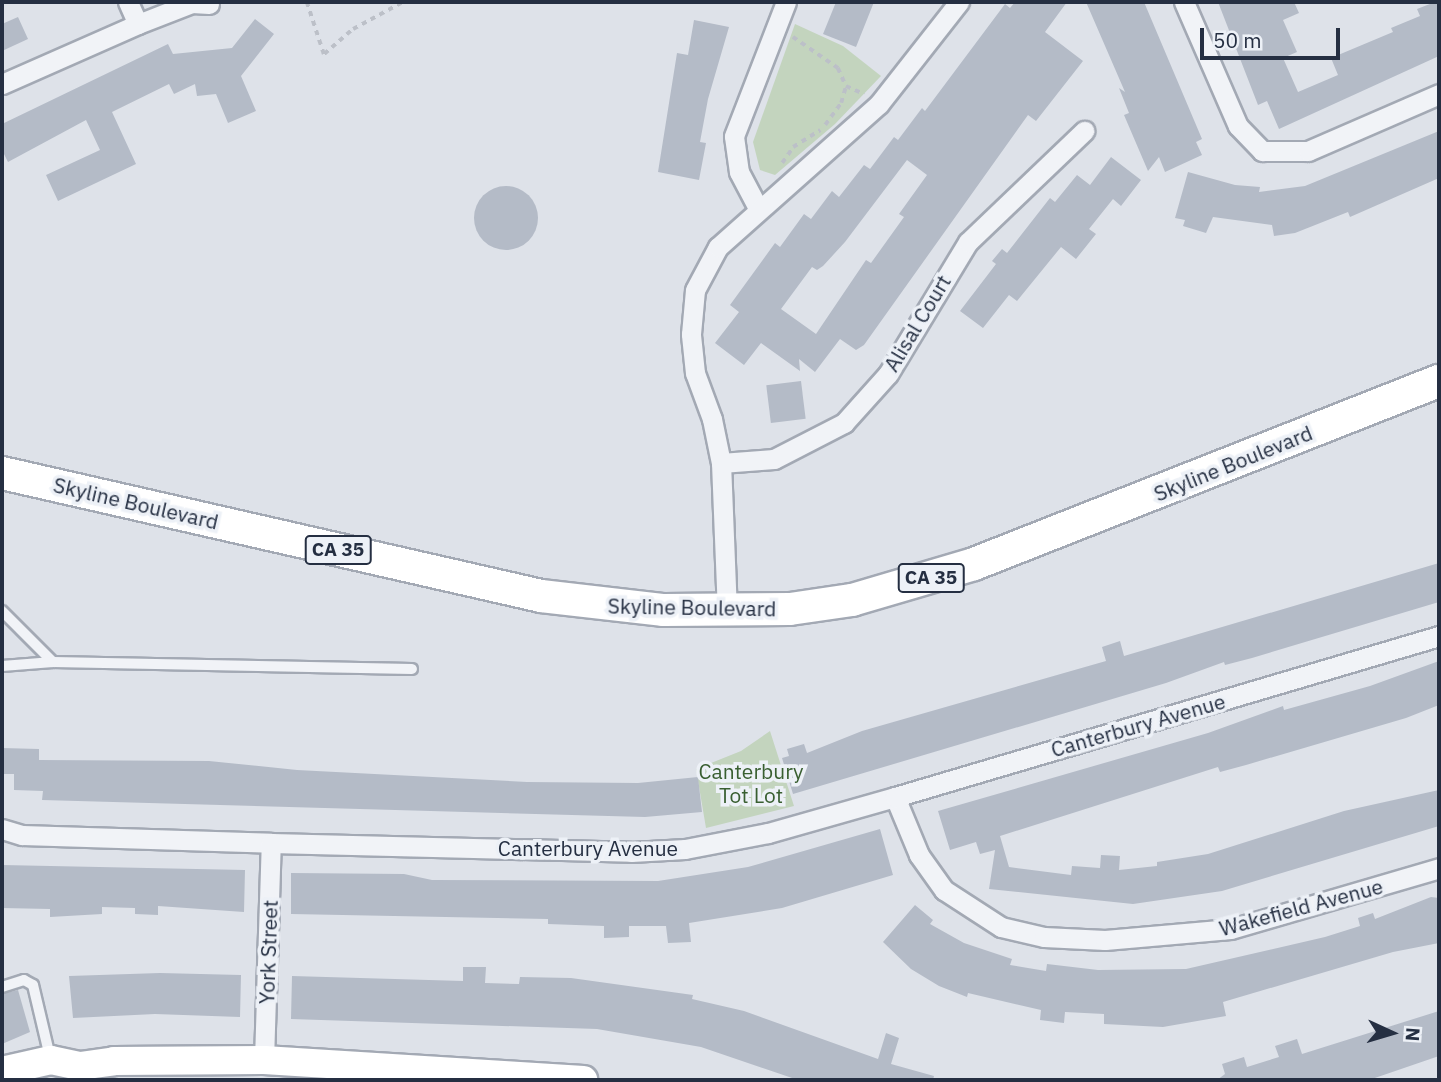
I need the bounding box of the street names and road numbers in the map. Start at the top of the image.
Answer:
street label: Alisal Court [878,270,956,376]
street label: Skyline Boulevard [1150,420,1316,506]
street label: Skyline Boulevard [51,472,221,534]
road number: CA 35 [303,534,373,566]
road number: CA 35 [896,562,966,594]
street label: Skyline Boulevard [607,593,777,621]
street label: Canterbury Avenue [1048,688,1228,762]
street label: Canterbury Avenue [498,835,678,861]
street label: Wakefield Avenue [1216,873,1386,941]
street label: York Street [254,899,282,1005]

